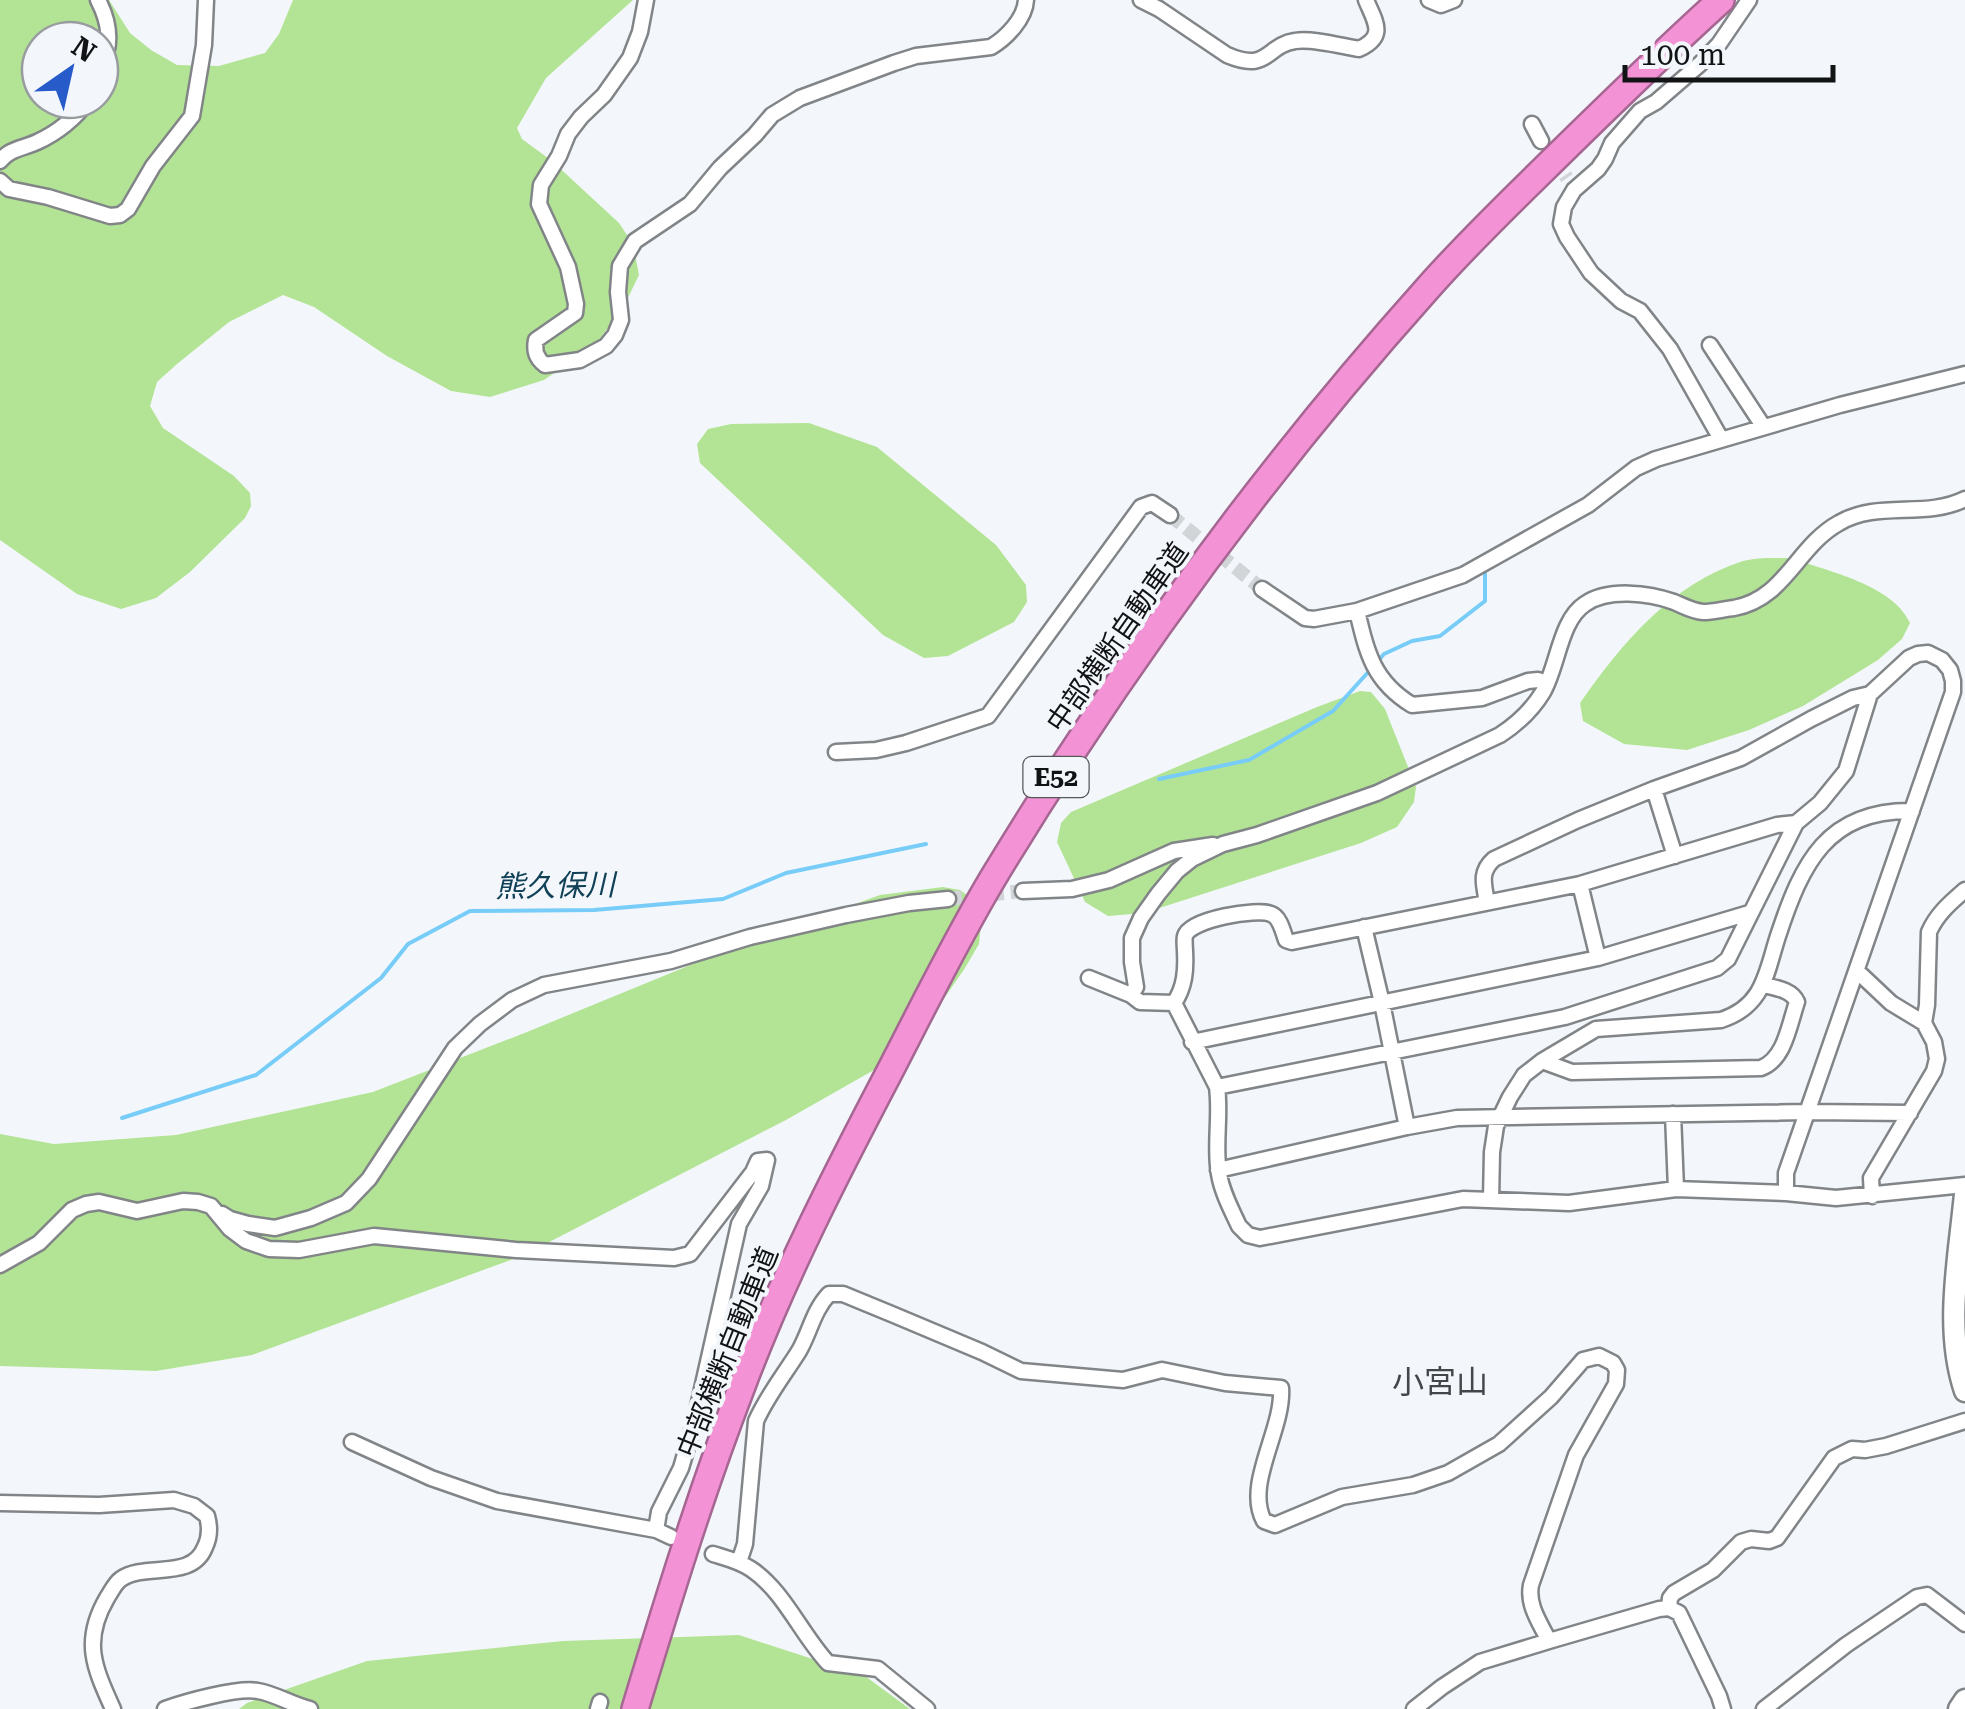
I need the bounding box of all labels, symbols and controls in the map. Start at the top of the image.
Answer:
north arrow [20,20,120,120]
scale bar [1625,20,1832,82]
text: N [66,30,102,69]
text: 100 m [1640,37,1725,72]
street label: 中部横断自動車道 [1040,536,1195,739]
road number: E52 [1024,757,1088,797]
water label: 熊久保川 [495,867,618,904]
street label: 中部横断自動車道 [670,1242,785,1462]
district label: 小宮山 [1392,1363,1488,1401]

